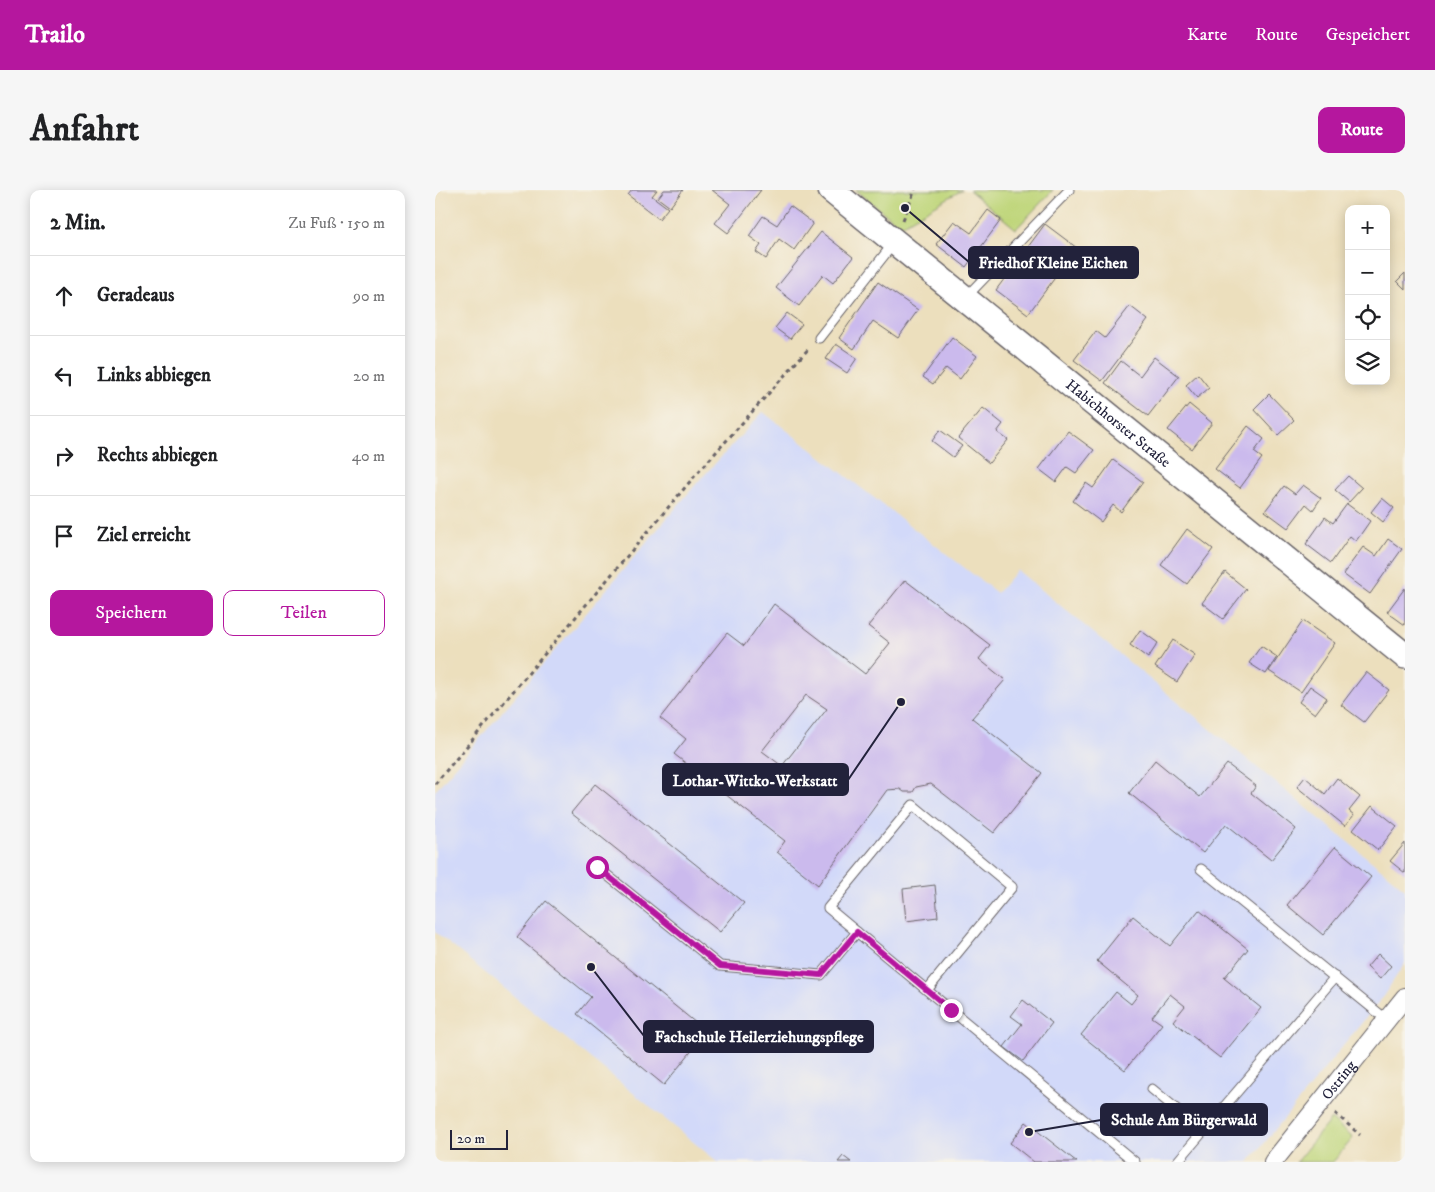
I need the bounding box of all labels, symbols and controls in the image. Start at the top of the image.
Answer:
text: Trailo [25,20,85,50]
text: Karte [1187,24,1227,46]
text: Route [1255,24,1298,46]
text: Gespeichert [1326,24,1410,46]
button: Route [1318,107,1405,153]
text: Anfahrt [30,108,139,152]
map controls [1345,205,1390,385]
button: + [1345,205,1390,250]
text: 2 Min. [50,210,105,236]
text: Zu Fuß · 150 m [288,213,385,233]
callout: Friedhof Kleine Eichen [969,247,1138,278]
button: − [1345,250,1390,295]
text: Friedhof Kleine Eichen [978,253,1128,273]
icon: ahead [50,282,78,310]
text: Geradeaus [97,284,174,307]
text: 90 m [353,286,385,306]
button: locate [1345,295,1390,340]
button: layers [1345,340,1390,385]
icon: left [50,362,78,390]
text: Links abbiegen [97,364,211,387]
text: 20 m [353,366,385,386]
street label: Habichhorster Straße [1062,375,1175,471]
icon: right [50,442,78,470]
text: Rechts abbiegen [97,444,218,467]
text: 40 m [352,446,385,466]
icon: arrive [50,522,78,550]
text: Ziel erreicht [97,524,191,547]
button: Speichern [50,590,213,636]
button: Teilen [223,590,385,636]
callout: Lothar-Wittko-Werkstatt [663,764,848,795]
text: Lothar-Wittko-Werkstatt [673,771,838,791]
route start [586,856,609,879]
route end [940,999,963,1022]
callout: Fachschule Heilerziehungspflege [644,1021,873,1052]
text: Fachschule Heilerziehungspflege [654,1027,864,1047]
street label: Ostring [1317,1056,1361,1104]
callout: Schule Am Bürgerwald [1101,1104,1267,1135]
text: Schule Am Bürgerwald [1111,1110,1258,1130]
scale bar [450,1127,507,1150]
text: 20 m [457,1130,485,1148]

